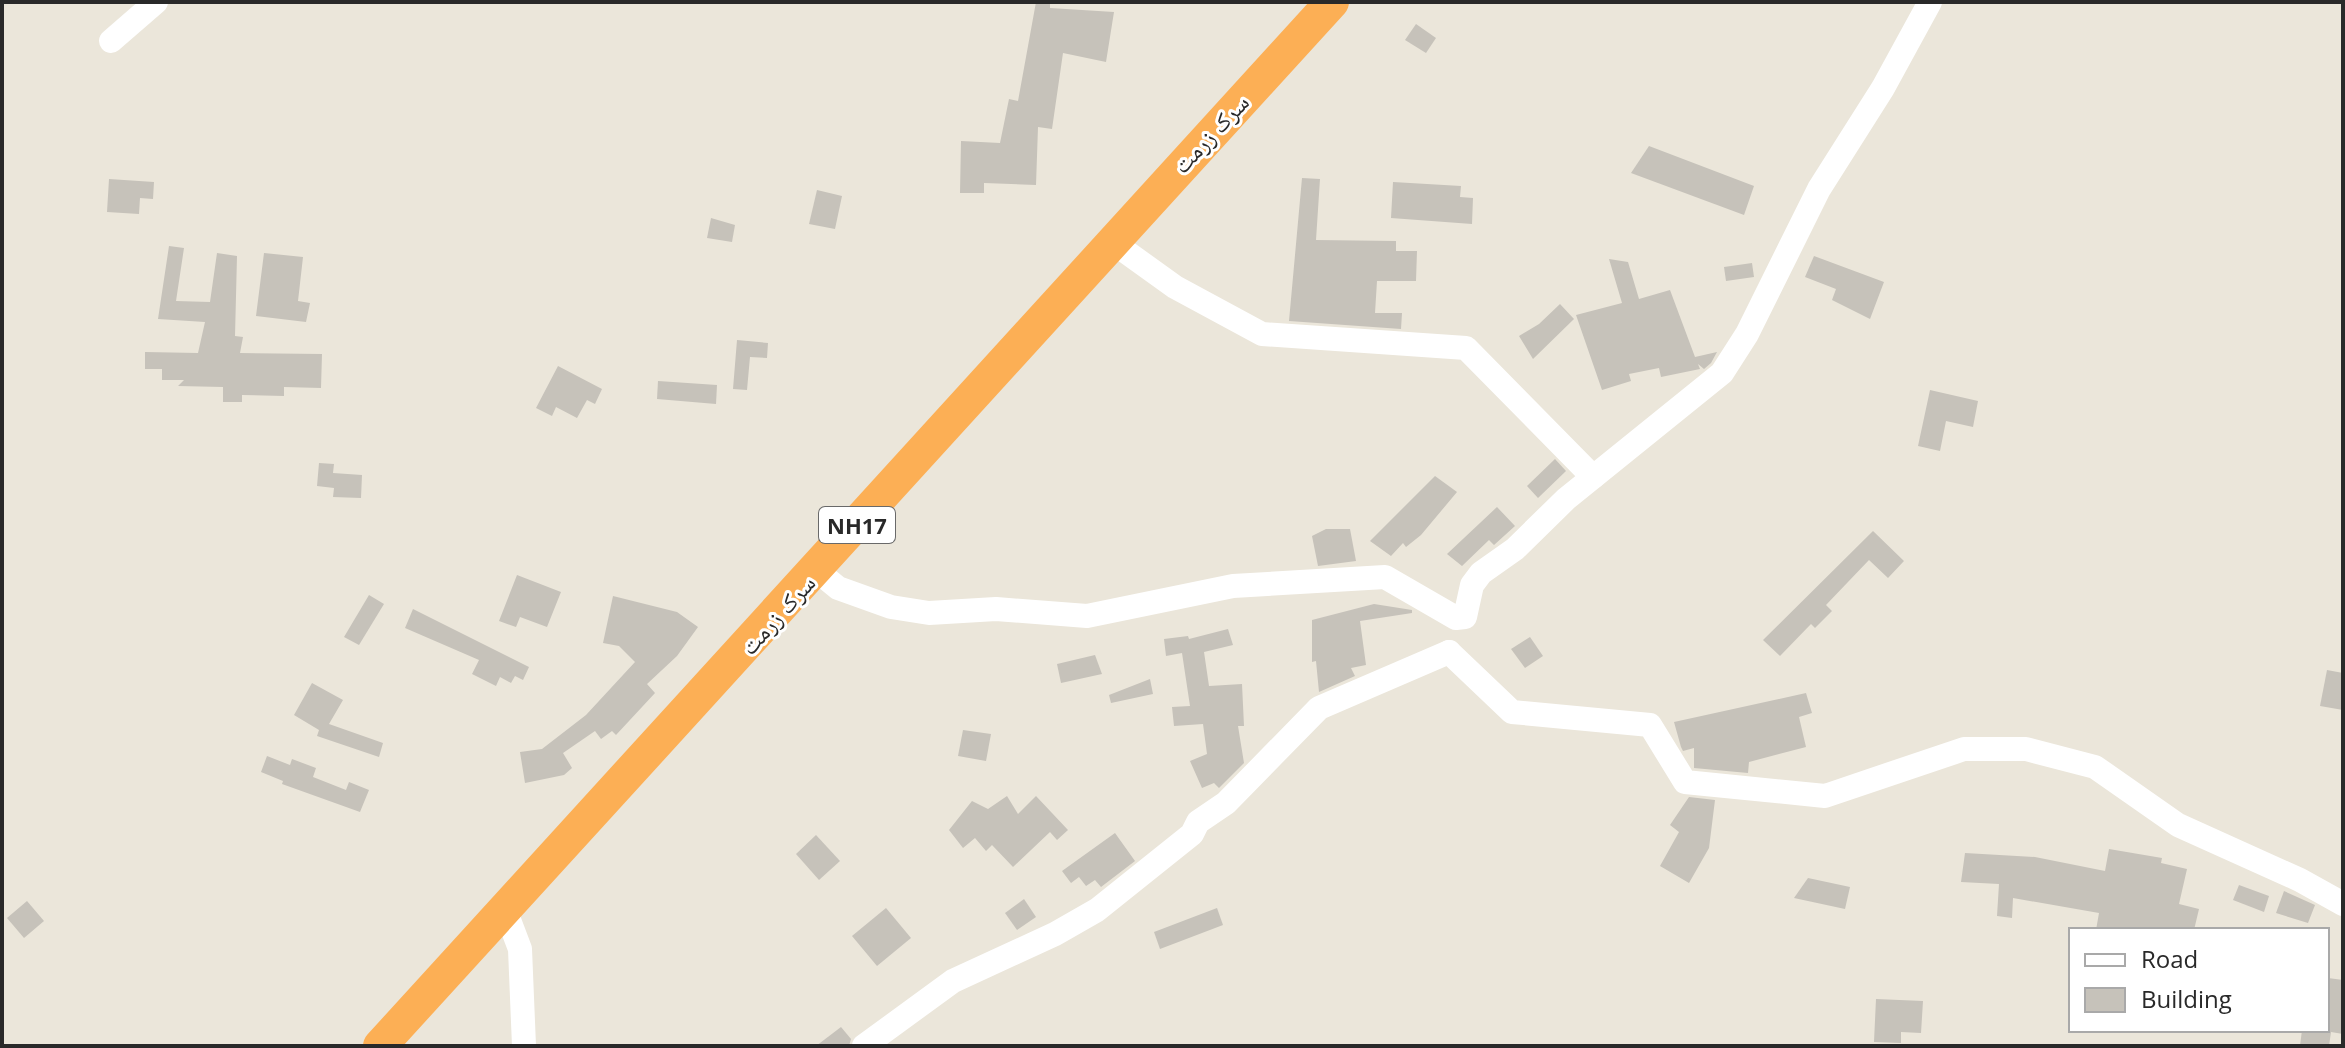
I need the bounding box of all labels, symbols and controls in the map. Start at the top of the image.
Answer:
street label: سرک زرمت [1164,86,1256,180]
road number: NH17 [819,507,895,543]
street label: سرک زرمت [732,566,822,662]
legend [2069,928,2329,1032]
text: Road [2141,942,2198,975]
text: Building [2141,982,2232,1015]

